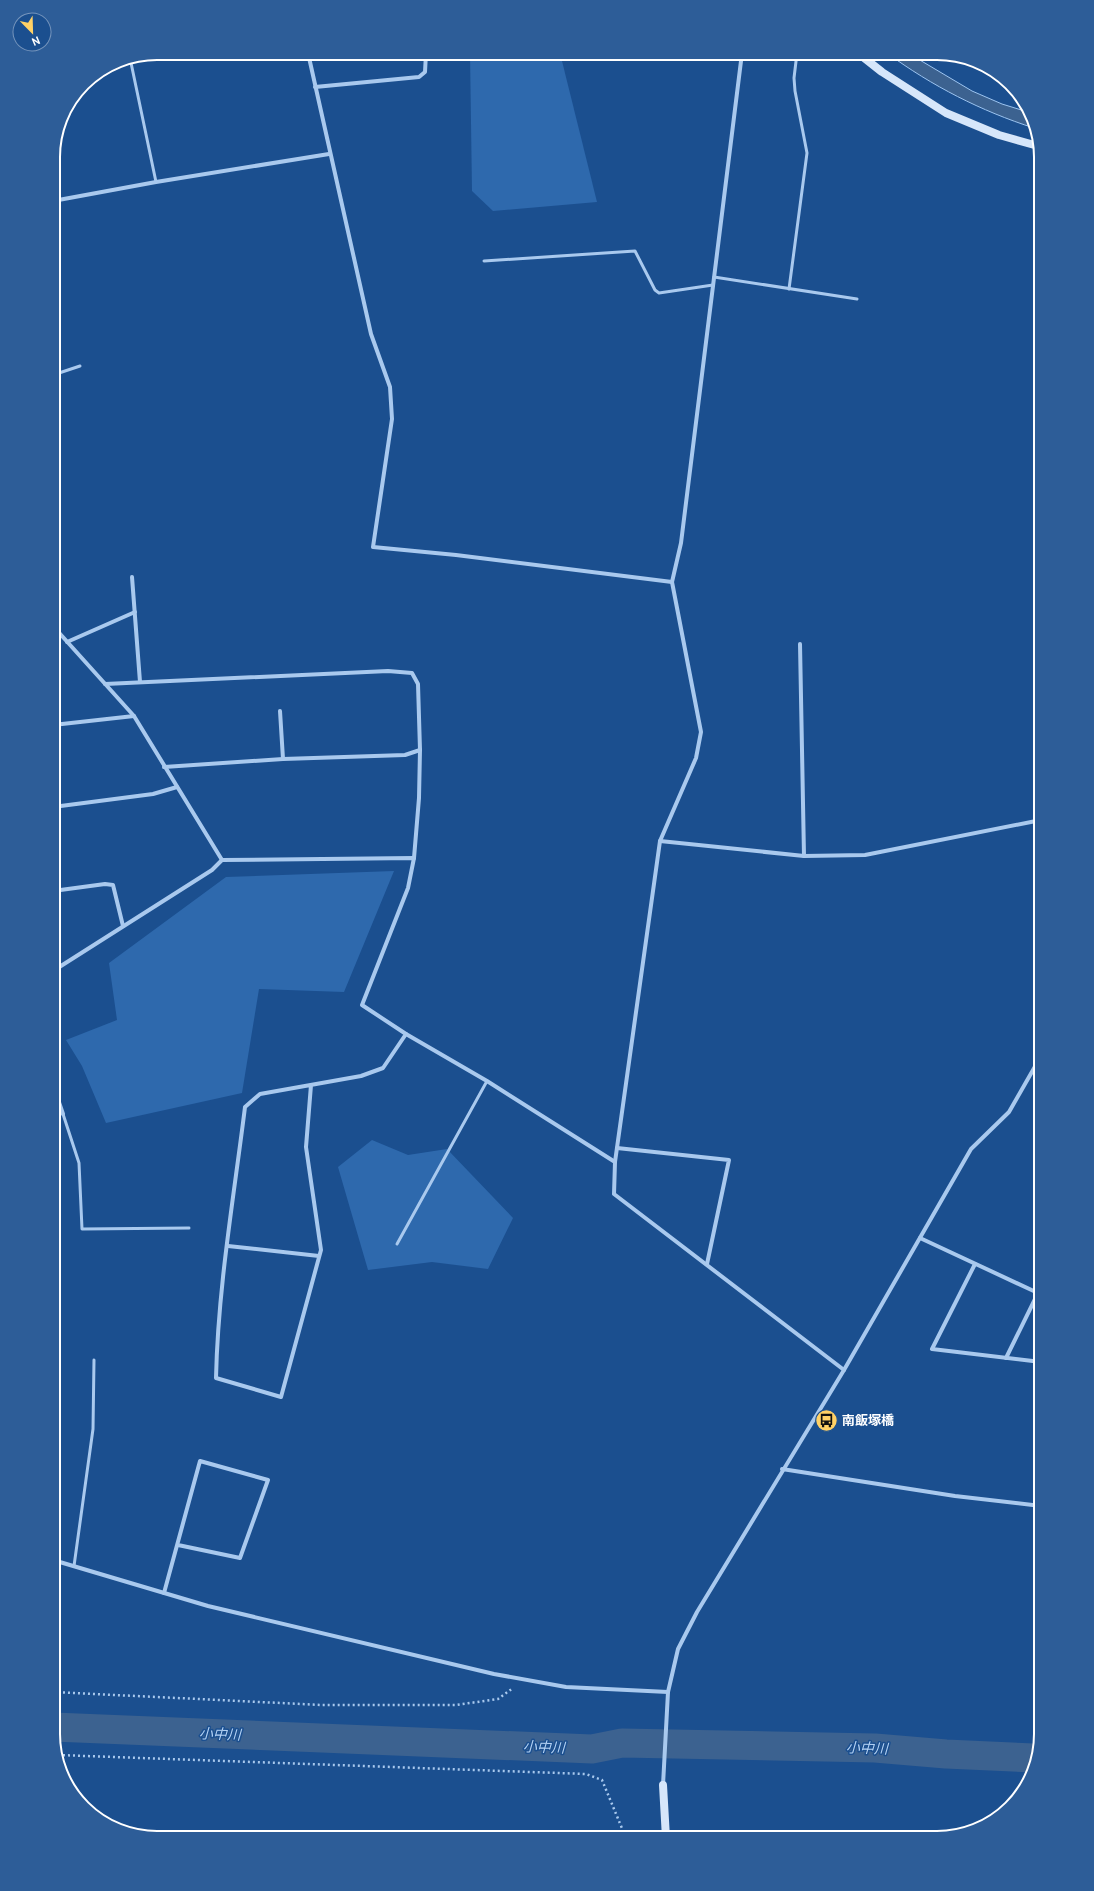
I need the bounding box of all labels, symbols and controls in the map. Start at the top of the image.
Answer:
north arrow [12,12,52,52]
text: N [30,33,42,49]
bus stop icon: 南飯塚橋 [813,1407,839,1433]
place label: 南飯塚橋 [842,1412,894,1428]
water label: 小中川 [199,1724,243,1744]
water label: 小中川 [523,1737,567,1757]
water label: 小中川 [846,1738,890,1758]

